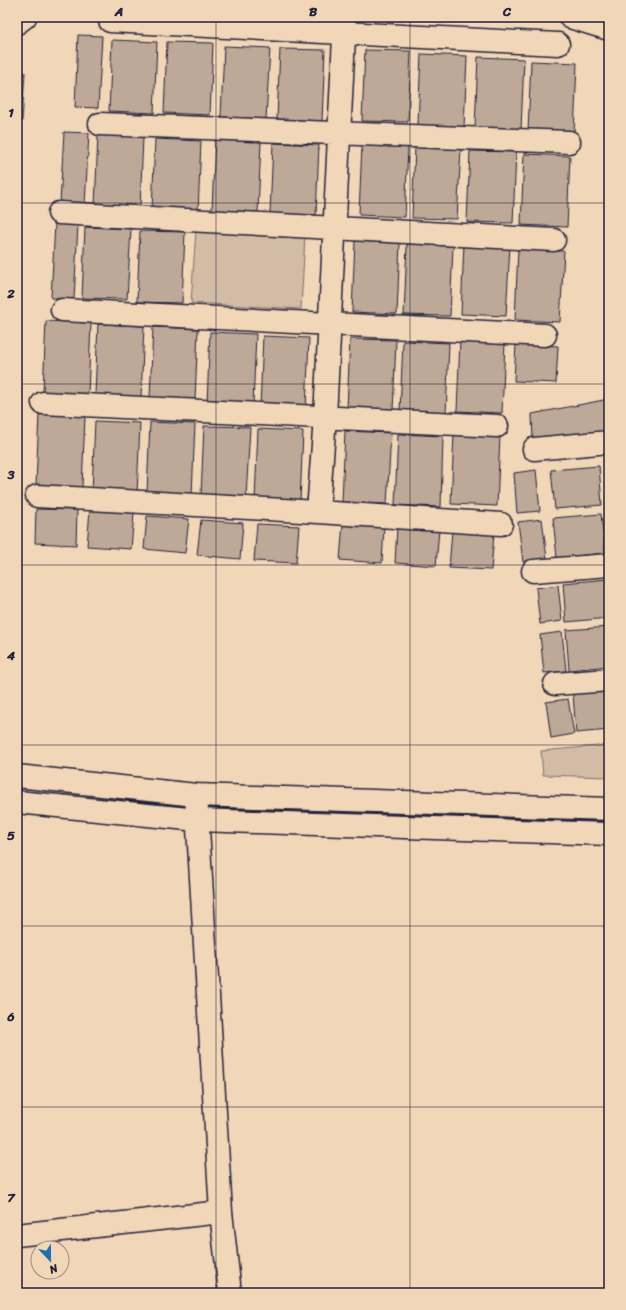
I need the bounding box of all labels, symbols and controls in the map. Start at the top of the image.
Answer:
text: A [114,0,123,23]
text: B [309,0,318,23]
text: C [502,0,512,23]
text: 1 [8,101,14,124]
text: 2 [6,282,15,305]
text: 3 [6,463,15,486]
text: 4 [6,644,16,667]
text: 5 [7,824,15,847]
text: 6 [6,1005,15,1028]
text: 7 [7,1186,16,1209]
north arrow [30,1240,70,1280]
text: N [46,1258,62,1279]

